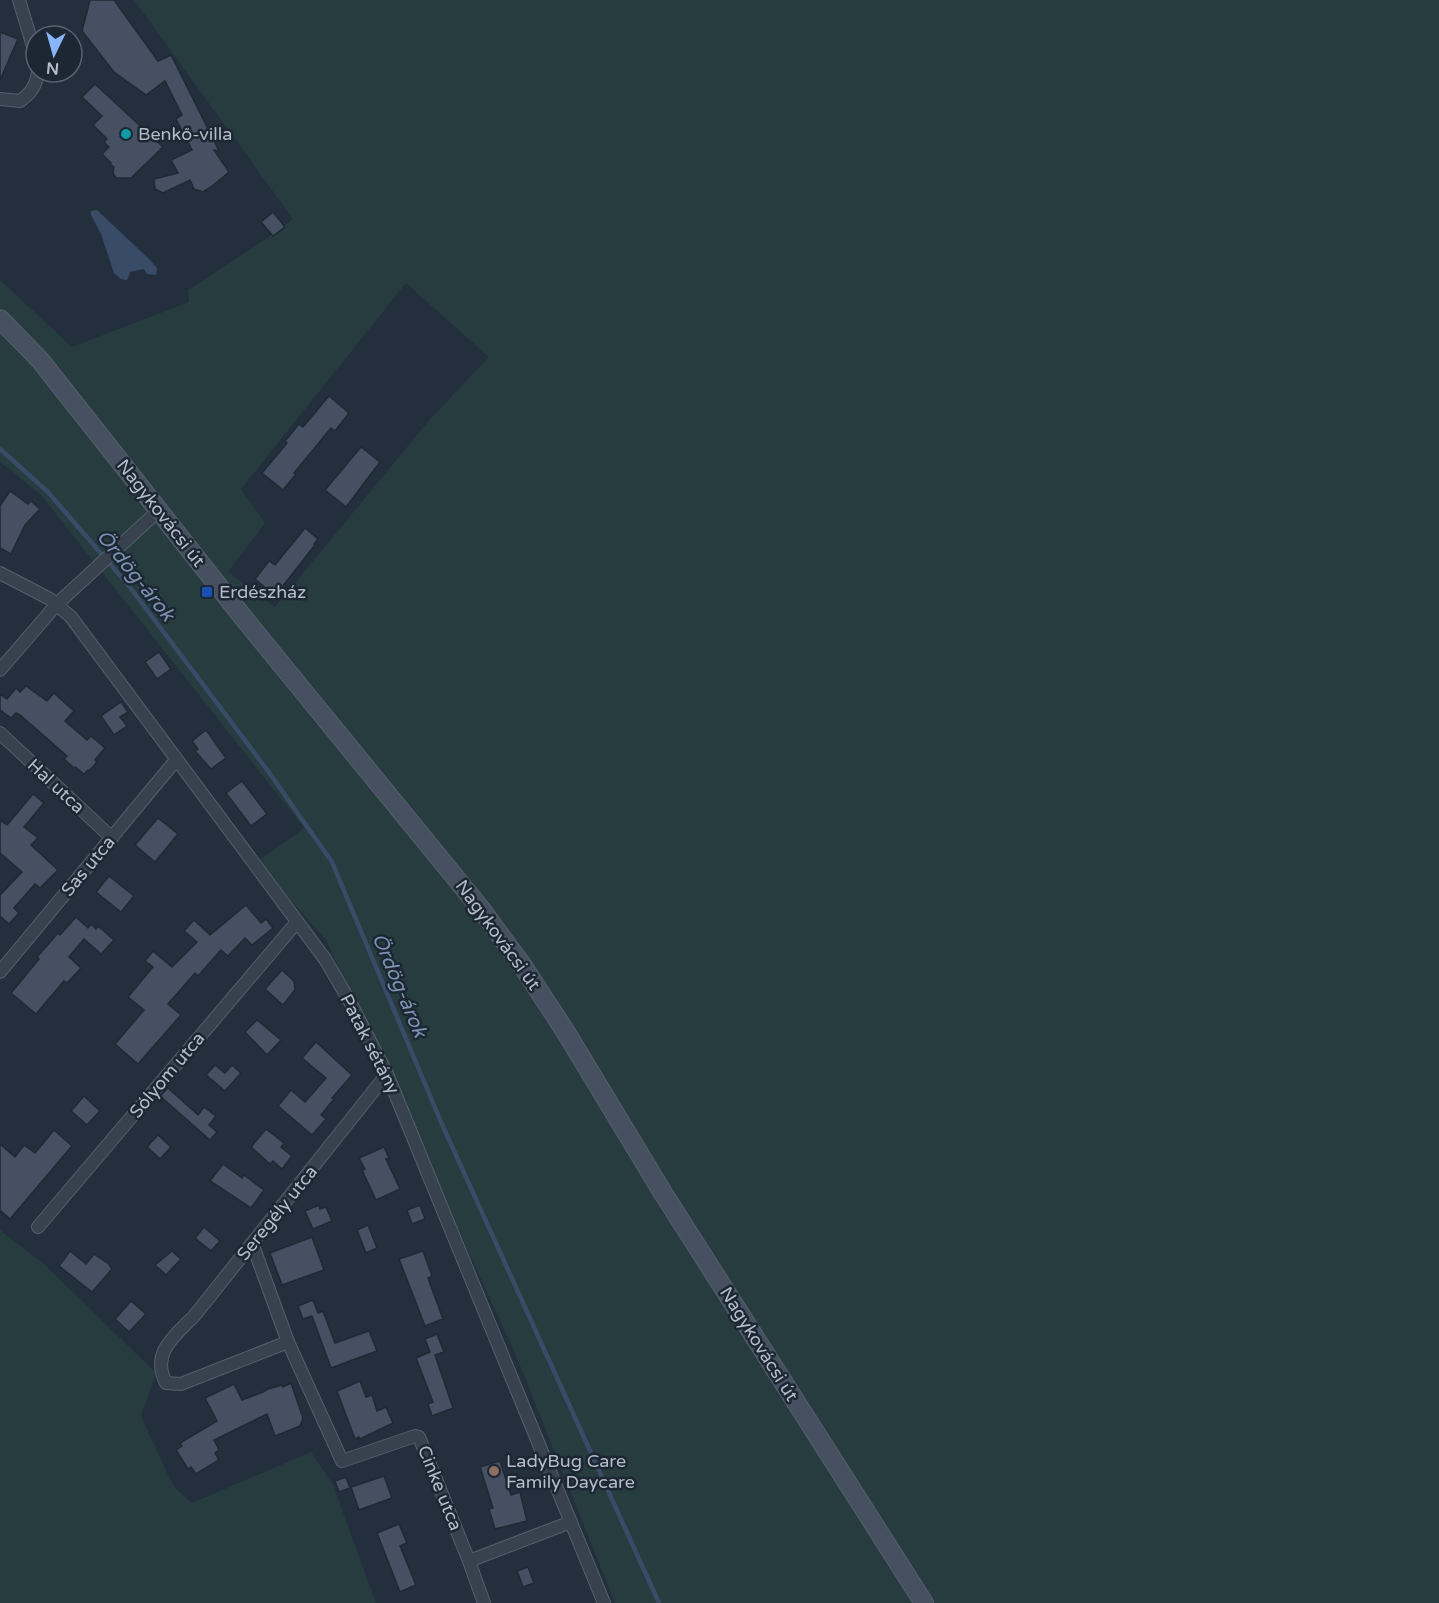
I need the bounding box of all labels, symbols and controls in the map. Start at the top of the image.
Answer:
north arrow [24,24,84,84]
text: N [46,57,60,78]
place label: Benkő-villa [138,123,232,145]
marker: Benkő-villa [119,127,133,141]
street label: Nagykovácsi út [112,455,210,571]
water label: Ördög-árok [91,525,181,628]
place label: Erdészház [219,581,306,603]
marker: Erdészház [200,585,214,599]
street label: Hal utca [23,754,89,818]
street label: Sas utca [56,831,120,901]
street label: Nagykovácsi út [451,876,545,994]
water label: Ördög-árok [366,930,433,1043]
street label: Patak sétány [335,990,405,1098]
street label: Sólyom utca [125,1027,209,1123]
street label: Seregély utca [232,1161,322,1265]
street label: Nagykovácsi út [715,1283,803,1405]
street label: Cinke utca [413,1442,467,1534]
place label: LadyBug Care Family Daycare [506,1450,635,1493]
marker: LadyBug Care Family Daycare [487,1464,501,1478]

